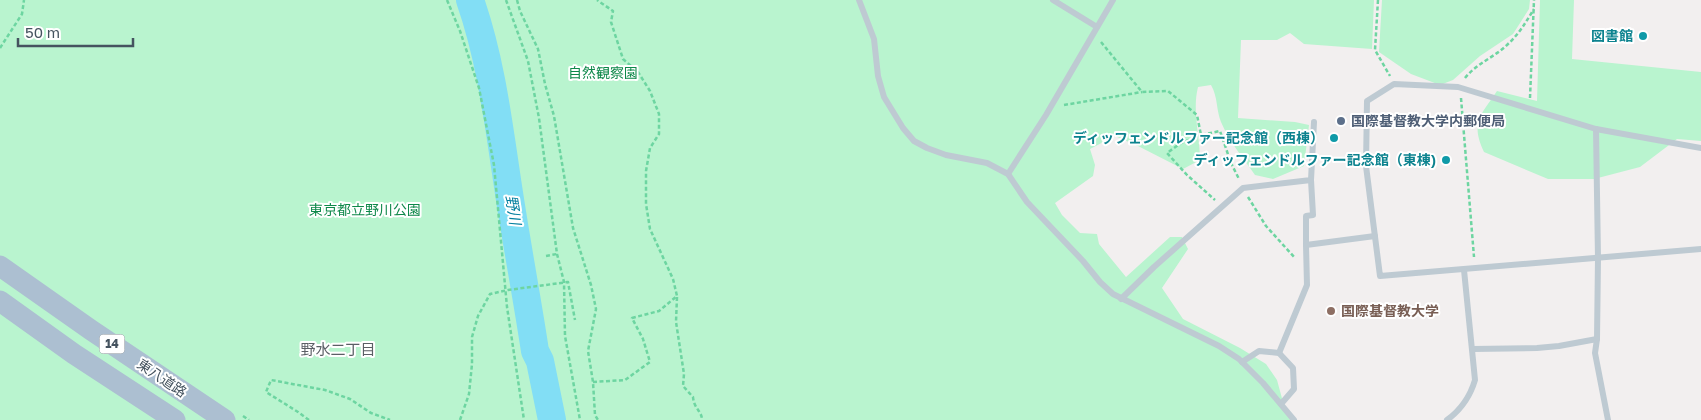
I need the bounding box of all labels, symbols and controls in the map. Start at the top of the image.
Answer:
scale bar [18,15,132,47]
text: 50 m [25,23,60,41]
place label: 図書館 [1591,27,1633,44]
marker: 図書館 [1637,30,1649,42]
park label: 自然観察園 [568,64,638,81]
place label: 国際基督教大学内郵便局 [1351,112,1505,129]
marker: 国際基督教大学内郵便局 [1335,115,1347,127]
place label: ディッフェンドルファー記念館（西棟） [1073,129,1324,146]
marker: ディッフェンドルファー記念館（西棟） [1328,132,1340,144]
place label: ディッフェンドルファー記念館（東棟) [1194,151,1436,168]
marker: ディッフェンドルファー記念館（東棟) [1440,154,1452,166]
water label: 野川 [503,194,526,228]
park label: 東京都立野川公園 [309,201,421,218]
place label: 国際基督教大学 [1341,302,1439,319]
marker: 国際基督教大学 [1325,305,1337,317]
road number: 14 [100,334,124,354]
district label: 野水二丁目 [300,340,376,358]
street label: 東八道路 [134,355,190,400]

